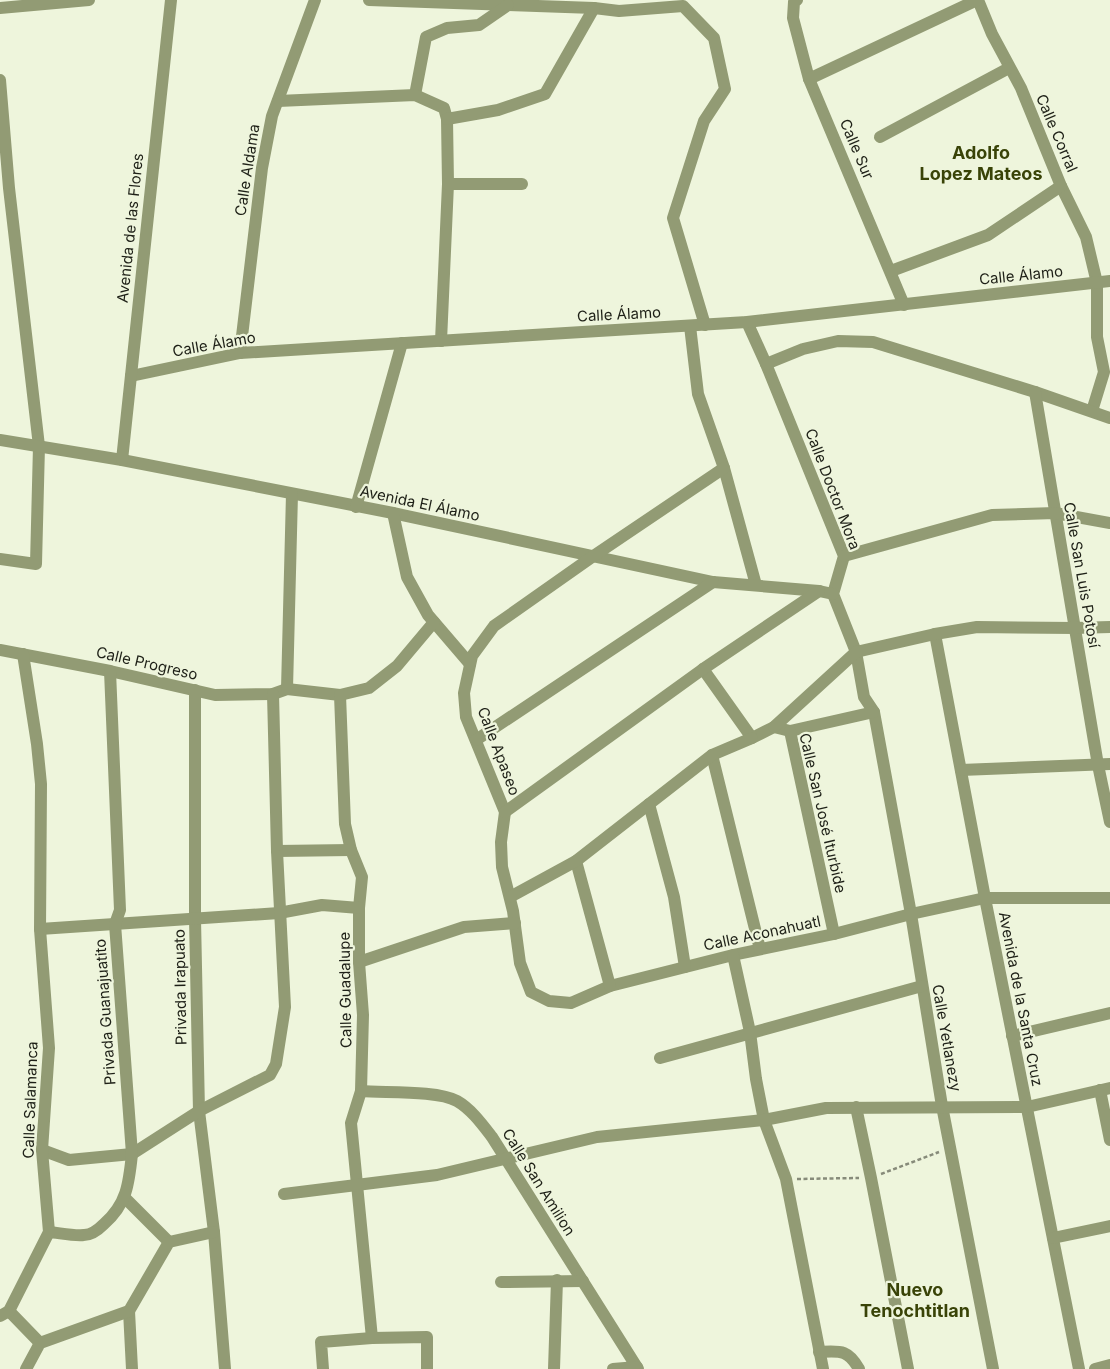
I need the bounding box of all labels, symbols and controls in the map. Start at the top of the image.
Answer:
street label: Calle Corral [1032,91,1082,175]
street label: Calle Sur [836,116,878,182]
street label: Calle Aldama [230,123,264,217]
district label: Adolfo Lopez Mateos [920,142,1042,184]
street label: Avenida de las Flores [113,152,147,304]
street label: Calle Álamo [978,261,1064,289]
street label: Calle Álamo [576,302,662,326]
street label: Calle Álamo [171,327,257,361]
street label: Calle Doctor Mora [801,426,865,552]
street label: Avenida El Álamo [358,481,482,525]
street label: Calle San Luis Potosí [1060,501,1104,650]
street label: Calle Progreso [94,642,200,684]
street label: Calle Apaseo [473,704,525,798]
street label: Calle San José Iturbide [795,731,851,895]
street label: Avenida de la Santa Cruz [995,910,1047,1088]
street label: Calle Aconahuatl [702,911,822,955]
street label: Privada Irapuato [169,929,191,1045]
street label: Calle Guadalupe [334,932,356,1048]
street label: Privada Guanajuatito [90,938,120,1086]
street label: Calle Yetlanezy [928,983,966,1094]
street label: Calle Salamanca [18,1041,42,1159]
street label: Calle San Amilion [498,1125,580,1239]
district label: Nuevo Tenochtitlan [860,1279,970,1321]

